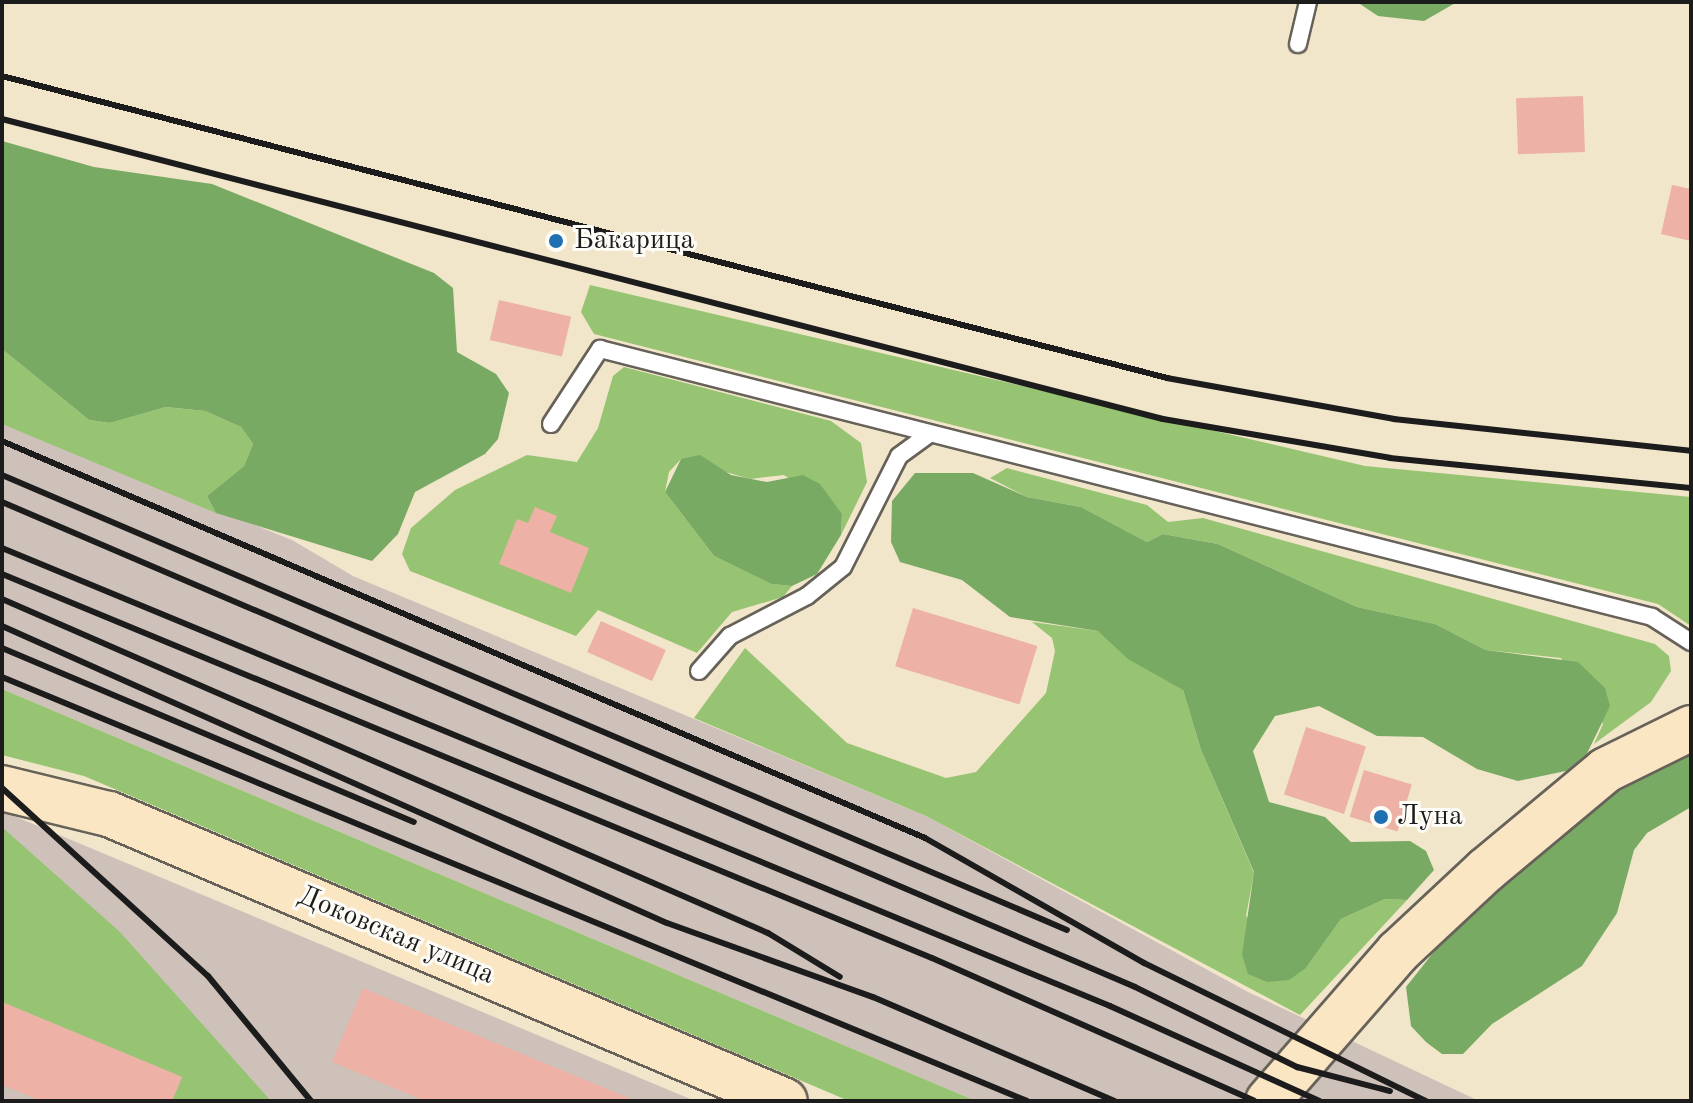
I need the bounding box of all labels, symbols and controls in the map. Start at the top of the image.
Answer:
place label: Бакарица [574,224,694,258]
marker: Бакарица [545,230,567,252]
place label: Луна [1397,800,1463,834]
marker: Луна [1372,808,1390,826]
street label: Доковская улица [293,879,499,993]

